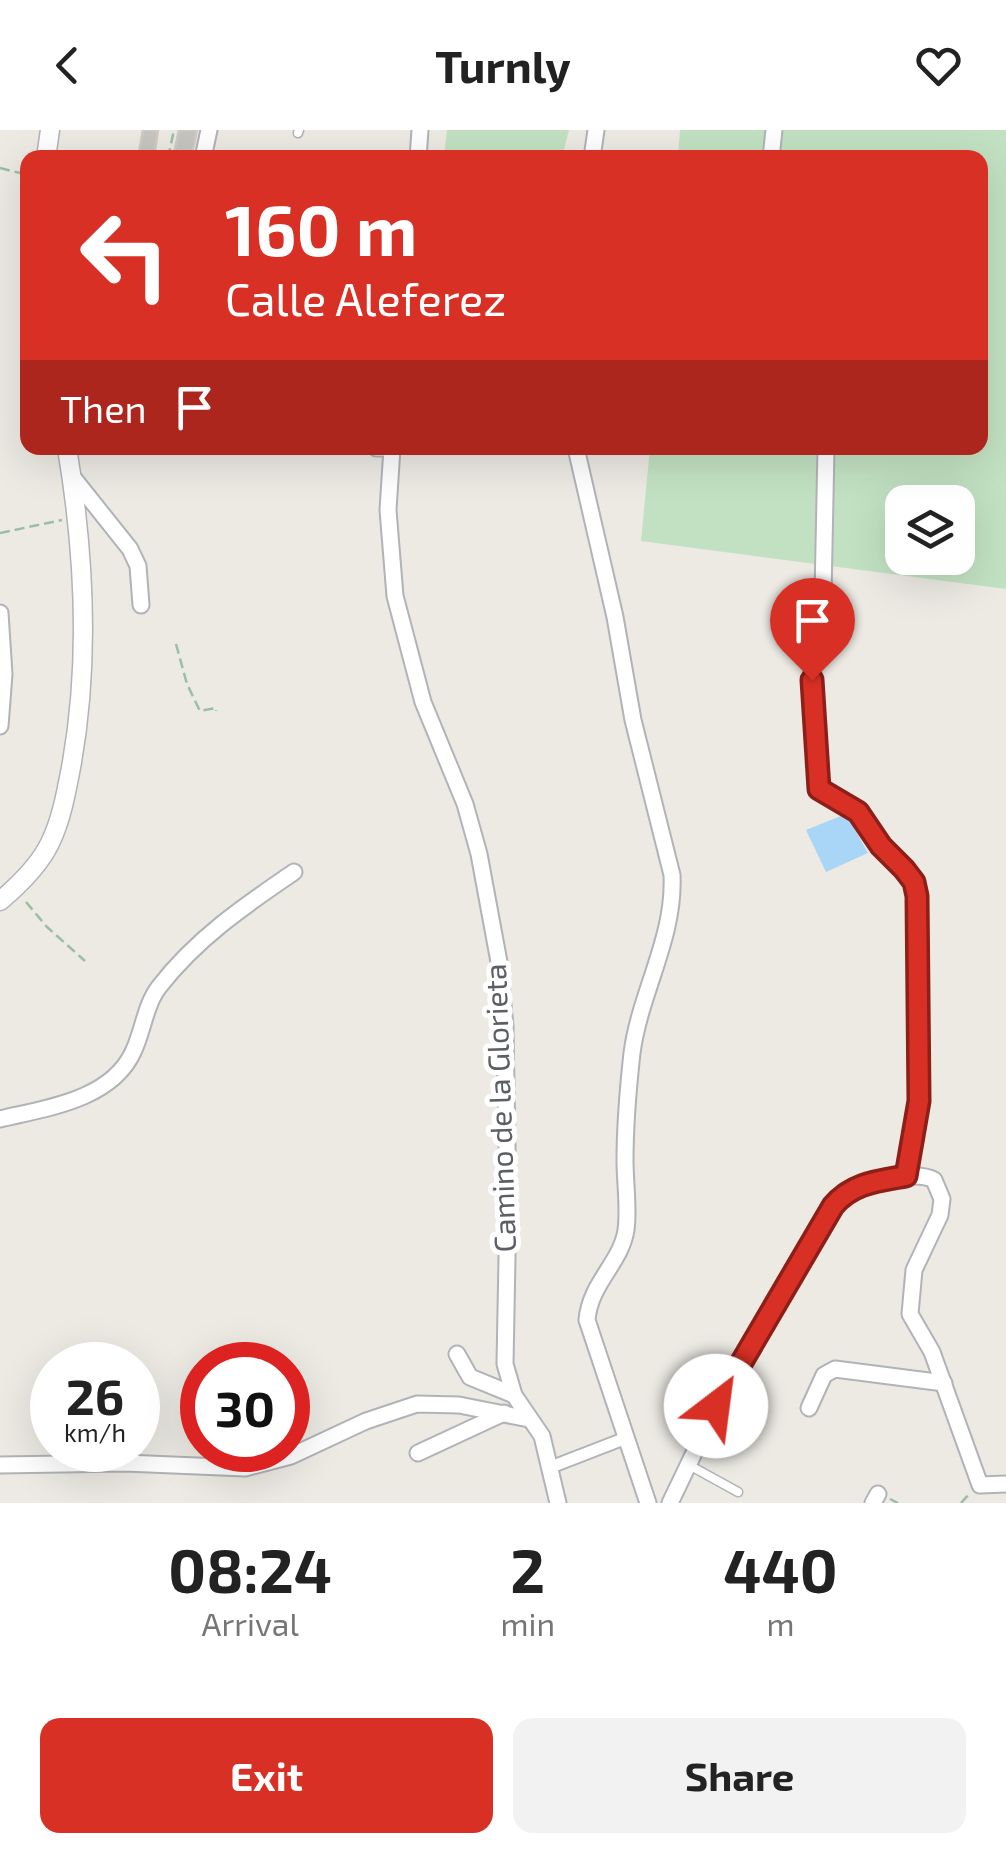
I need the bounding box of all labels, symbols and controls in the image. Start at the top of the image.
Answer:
icon: back [40,38,95,93]
text: Turnly [435,38,571,92]
icon: heart [911,38,966,93]
text: 160 m [225,186,418,270]
icon: left [60,190,190,320]
text: Calle Aleferez [225,271,506,325]
icon: arrive [167,380,222,435]
text: Then [60,385,147,431]
map controls [885,485,975,575]
button: layers [885,485,975,575]
pin [770,578,855,681]
icon: arrive [785,593,840,648]
street label: Camino de la Glorieta [476,963,522,1253]
speed limit sign: 30 [180,1342,310,1472]
position arrow [664,1354,768,1458]
text: 26 [66,1365,124,1425]
text: km/h [64,1417,126,1447]
text: 08:24 [168,1533,332,1605]
text: 2 [510,1533,545,1605]
text: 440 [723,1533,838,1605]
text: Arrival [202,1604,299,1642]
text: min [500,1604,555,1642]
text: m [766,1604,795,1642]
button: Exit [40,1718,493,1833]
button: Share [513,1718,966,1833]

